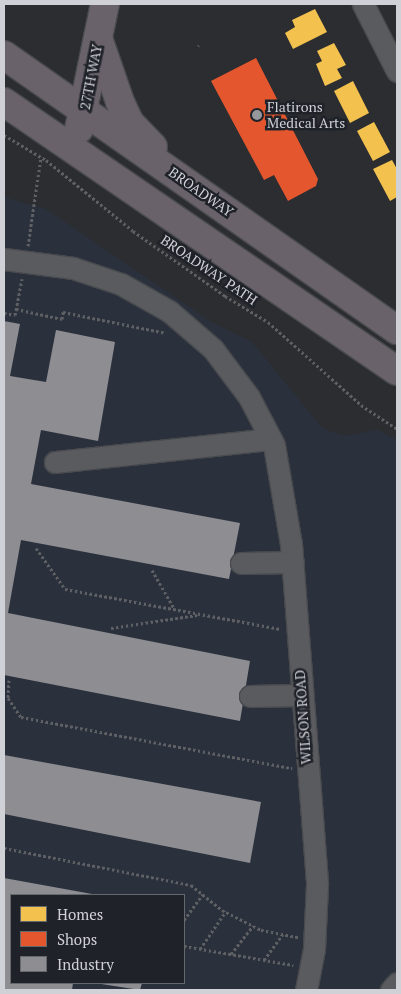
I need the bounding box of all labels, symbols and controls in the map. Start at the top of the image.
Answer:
street label: 27TH WAY [76,43,106,111]
place label: Flatirons Medical Arts [267,99,346,132]
marker: Flatirons Medical Arts [251,109,263,121]
street label: BROADWAY [166,164,236,220]
street label: BROADWAY PATH [158,231,260,309]
street label: WILSON ROAD [291,669,315,765]
legend [10,894,185,984]
text: Homes [57,904,103,924]
text: Shops [57,929,97,949]
text: Industry [57,954,114,974]

